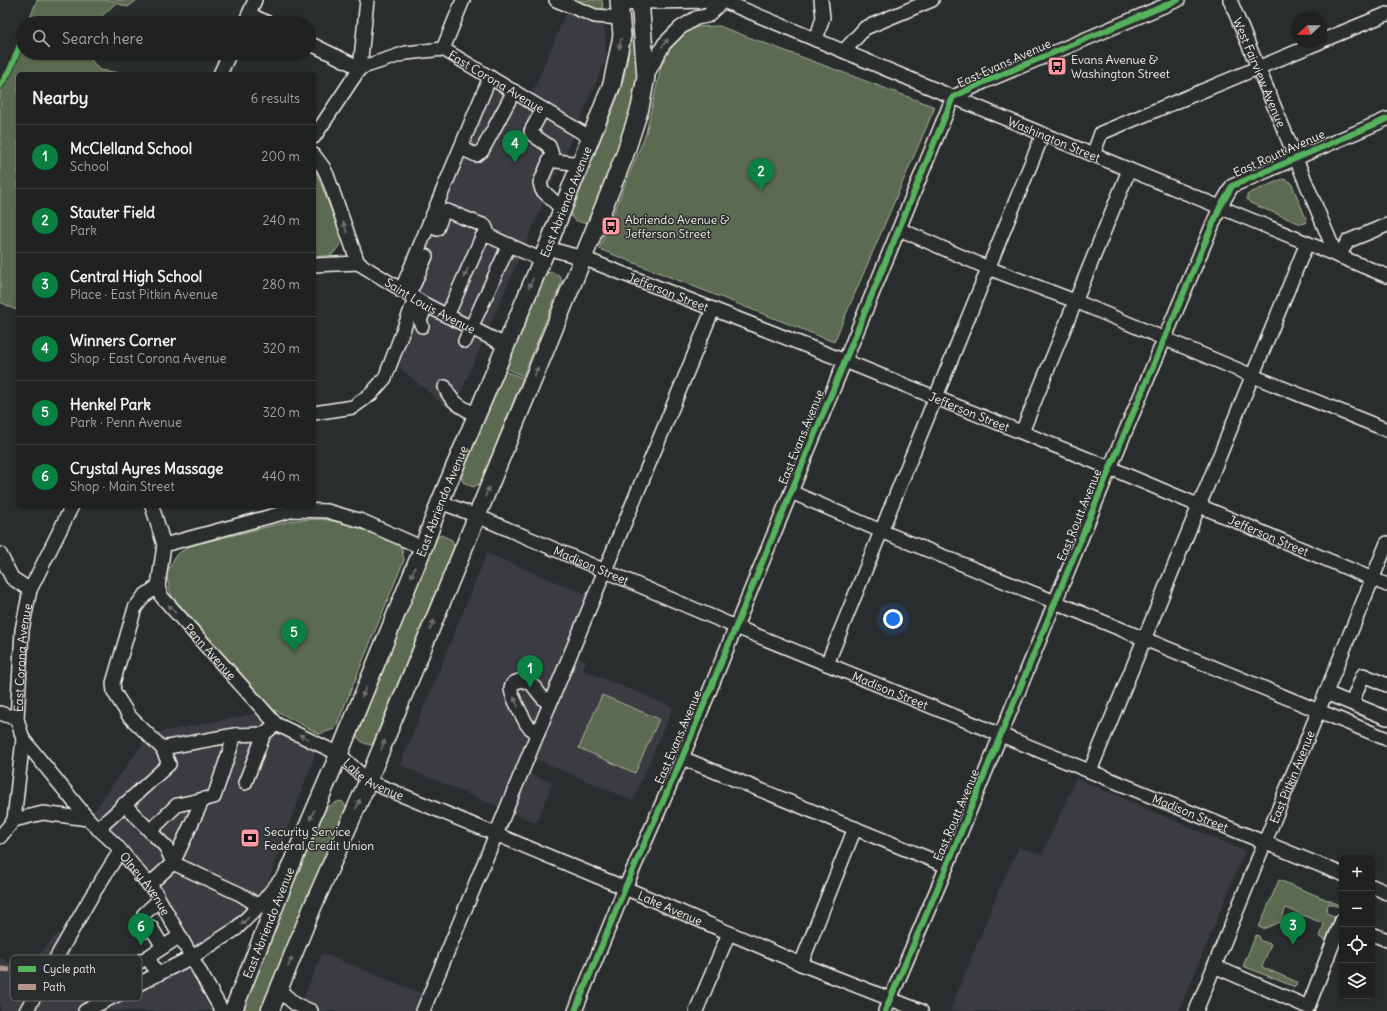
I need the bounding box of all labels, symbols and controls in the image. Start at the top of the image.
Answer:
north arrow [1291,12,1327,48]
street label: West Fairview Avenue [1230,15,1289,129]
search box [16,16,316,60]
icon: search [30,27,52,49]
text: Search here [62,29,143,48]
street label: East Evans Avenue [955,36,1053,90]
one-way arrow [617,38,623,50]
one-way arrow [661,38,670,49]
street label: East Corona Avenue [446,47,547,116]
place label: Evans Avenue & Washington Street [1071,52,1170,81]
bus stop icon: Evans Avenue & Washington Street [1046,55,1068,77]
text: Nearby [32,87,88,109]
text: 6 results [251,90,300,107]
street label: Washington Street [1006,113,1103,165]
street label: East Routt Avenue [1231,126,1327,180]
pin: 4 [502,130,528,163]
text: McClelland School [70,139,192,158]
street label: East Abriendo Avenue [536,144,594,260]
text: 1 [42,148,48,165]
text: 200 m [261,148,300,165]
text: School [70,158,109,175]
pin: 2 [748,158,774,191]
text: Stauter Field [70,203,155,222]
text: 2 [41,212,49,229]
text: 240 m [263,212,300,229]
place label: Abriendo Avenue & Jefferson Street [625,212,729,241]
bus stop icon: Abriendo Avenue & Jefferson Street [600,215,622,237]
one-way arrow [341,220,347,232]
text: Park [70,222,97,239]
text: Central High School [70,267,202,286]
one-way arrow [463,267,470,279]
street label: Jefferson Street [626,269,711,314]
street label: Saint Louis Avenue [382,274,478,336]
text: 3 [41,276,49,293]
text: 280 m [262,276,300,293]
one-way arrow [528,278,534,290]
text: Place · East Pitkin Avenue [70,286,218,303]
text: Winners Corner [70,331,176,350]
text: 4 [41,340,49,357]
text: 320 m [262,340,300,357]
text: Shop · East Corona Avenue [70,350,227,367]
one-way arrow [533,366,539,377]
street label: East Evans Avenue [775,387,827,487]
street label: Jefferson Street [927,388,1012,434]
text: Henkel Park [70,395,151,414]
text: 5 [41,404,49,421]
text: 320 m [262,404,300,421]
text: Park · Penn Avenue [70,414,182,431]
street label: East Abriendo Avenue [413,443,470,559]
text: Crystal Ayres Massage [70,459,223,478]
street label: East Routt Avenue [1054,467,1104,563]
text: 6 [41,468,49,485]
text: 440 m [262,468,300,485]
text: Shop · Main Street [70,478,175,495]
one-way arrow [484,485,490,497]
street label: Jefferson Street [1226,511,1311,559]
street label: Madison Street [552,542,631,588]
one-way arrow [410,567,416,579]
street label: East Corona Avenue [10,602,35,712]
one-way arrow [168,603,177,614]
your location [883,609,903,629]
pin: 5 [281,619,307,652]
street label: Penn Avenue [182,620,240,682]
one-way arrow [429,620,435,631]
pin: 1 [517,655,543,688]
street label: Madison Street [850,668,930,712]
one-way arrow [361,687,367,699]
street label: East Evans Avenue [651,688,705,786]
one-way arrow [513,697,519,708]
street label: East Pitkin Avenue [1266,728,1317,825]
one-way arrow [298,734,310,740]
one-way arrow [380,739,386,751]
street label: Lake Avenue [340,755,406,803]
street label: East Routt Avenue [930,767,982,863]
street label: Madison Street [1150,790,1230,834]
one-way arrow [355,798,361,810]
one-way arrow [309,810,315,822]
place label: Security Service Federal Credit Union [264,824,374,853]
bank icon: Security Service Federal Credit Union [239,827,261,849]
street label: Olney Avenue [117,849,174,918]
map controls [1339,855,1375,999]
button: + [1339,855,1375,891]
street label: East Abriendo Avenue [239,865,297,981]
street label: Lake Avenue [636,887,705,928]
button: − [1339,891,1375,927]
pin: 3 [1280,912,1306,945]
pin: 6 [128,913,154,946]
one-way arrow [240,916,250,925]
button: locate [1339,927,1375,963]
legend [10,955,142,1001]
one-way arrow [287,956,293,967]
text: Cycle path [43,962,96,976]
button: layers [1339,963,1375,999]
text: Path [43,980,66,994]

